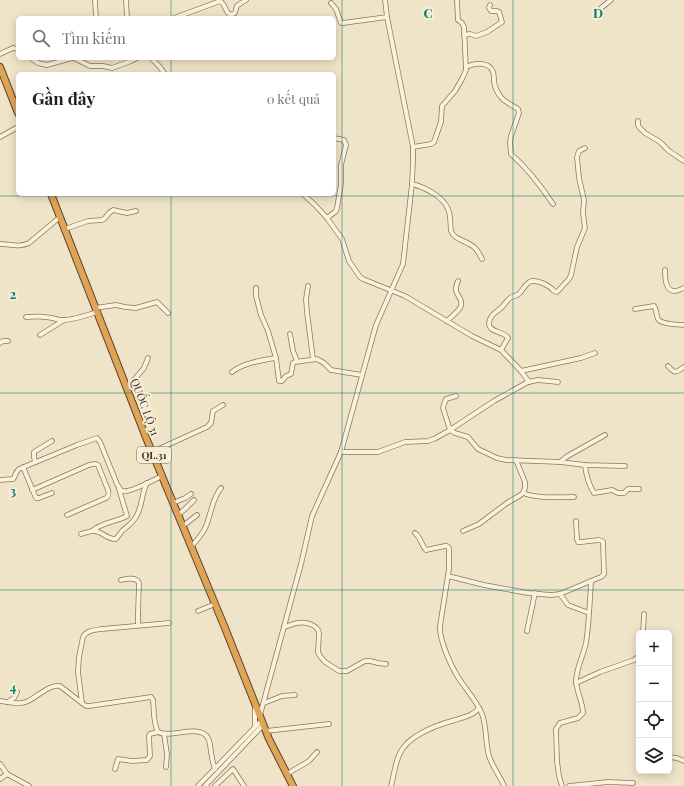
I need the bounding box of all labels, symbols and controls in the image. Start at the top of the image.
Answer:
text: C [423,4,433,21]
text: D [593,4,603,21]
search box [16,16,336,60]
icon: search [30,27,52,49]
text: Tìm kiếm [62,28,126,48]
text: Gần đây [32,87,95,109]
text: 0 kết quả [267,90,320,107]
text: 2 [10,285,17,302]
street label: QUỐC LỘ 31 [128,375,165,438]
road number: QL.31 [137,447,171,463]
text: 3 [10,482,16,499]
map controls [636,630,672,774]
button: + [636,630,672,666]
button: − [636,666,672,702]
text: 4 [10,678,17,695]
button: locate [636,702,672,738]
button: layers [636,738,672,774]

